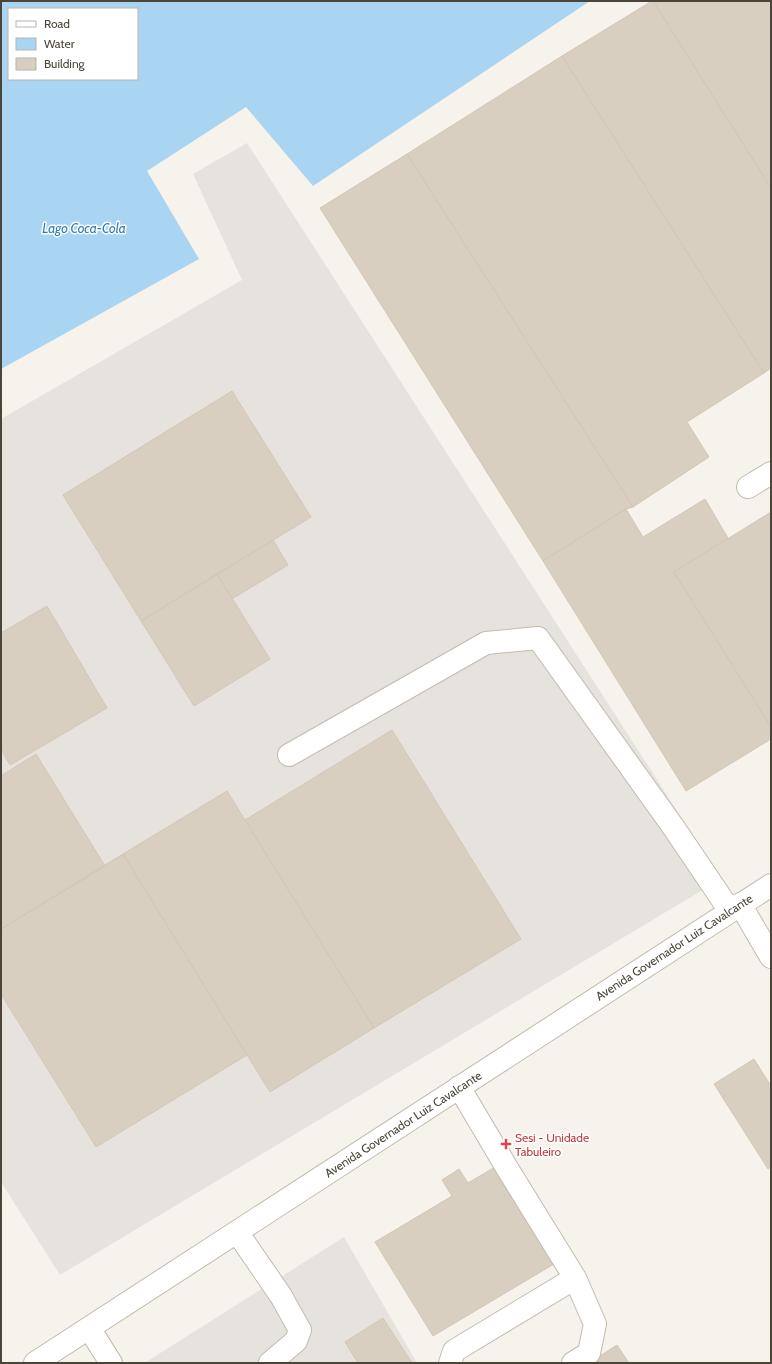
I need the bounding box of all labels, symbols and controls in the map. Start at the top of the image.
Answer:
legend [8,8,138,80]
text: Road [44,16,70,31]
text: Water [44,36,75,51]
text: Building [44,56,86,71]
water label: Lago Coca-Cola [42,220,126,236]
street label: Avenida Governador Luiz Cavalcante [593,891,755,1003]
street label: Avenida Governador Luiz Cavalcante [322,1068,484,1180]
place label: Sesi - Unidade Tabuleiro [515,1130,589,1159]
marker: Sesi - Unidade Tabuleiro [500,1138,512,1150]

